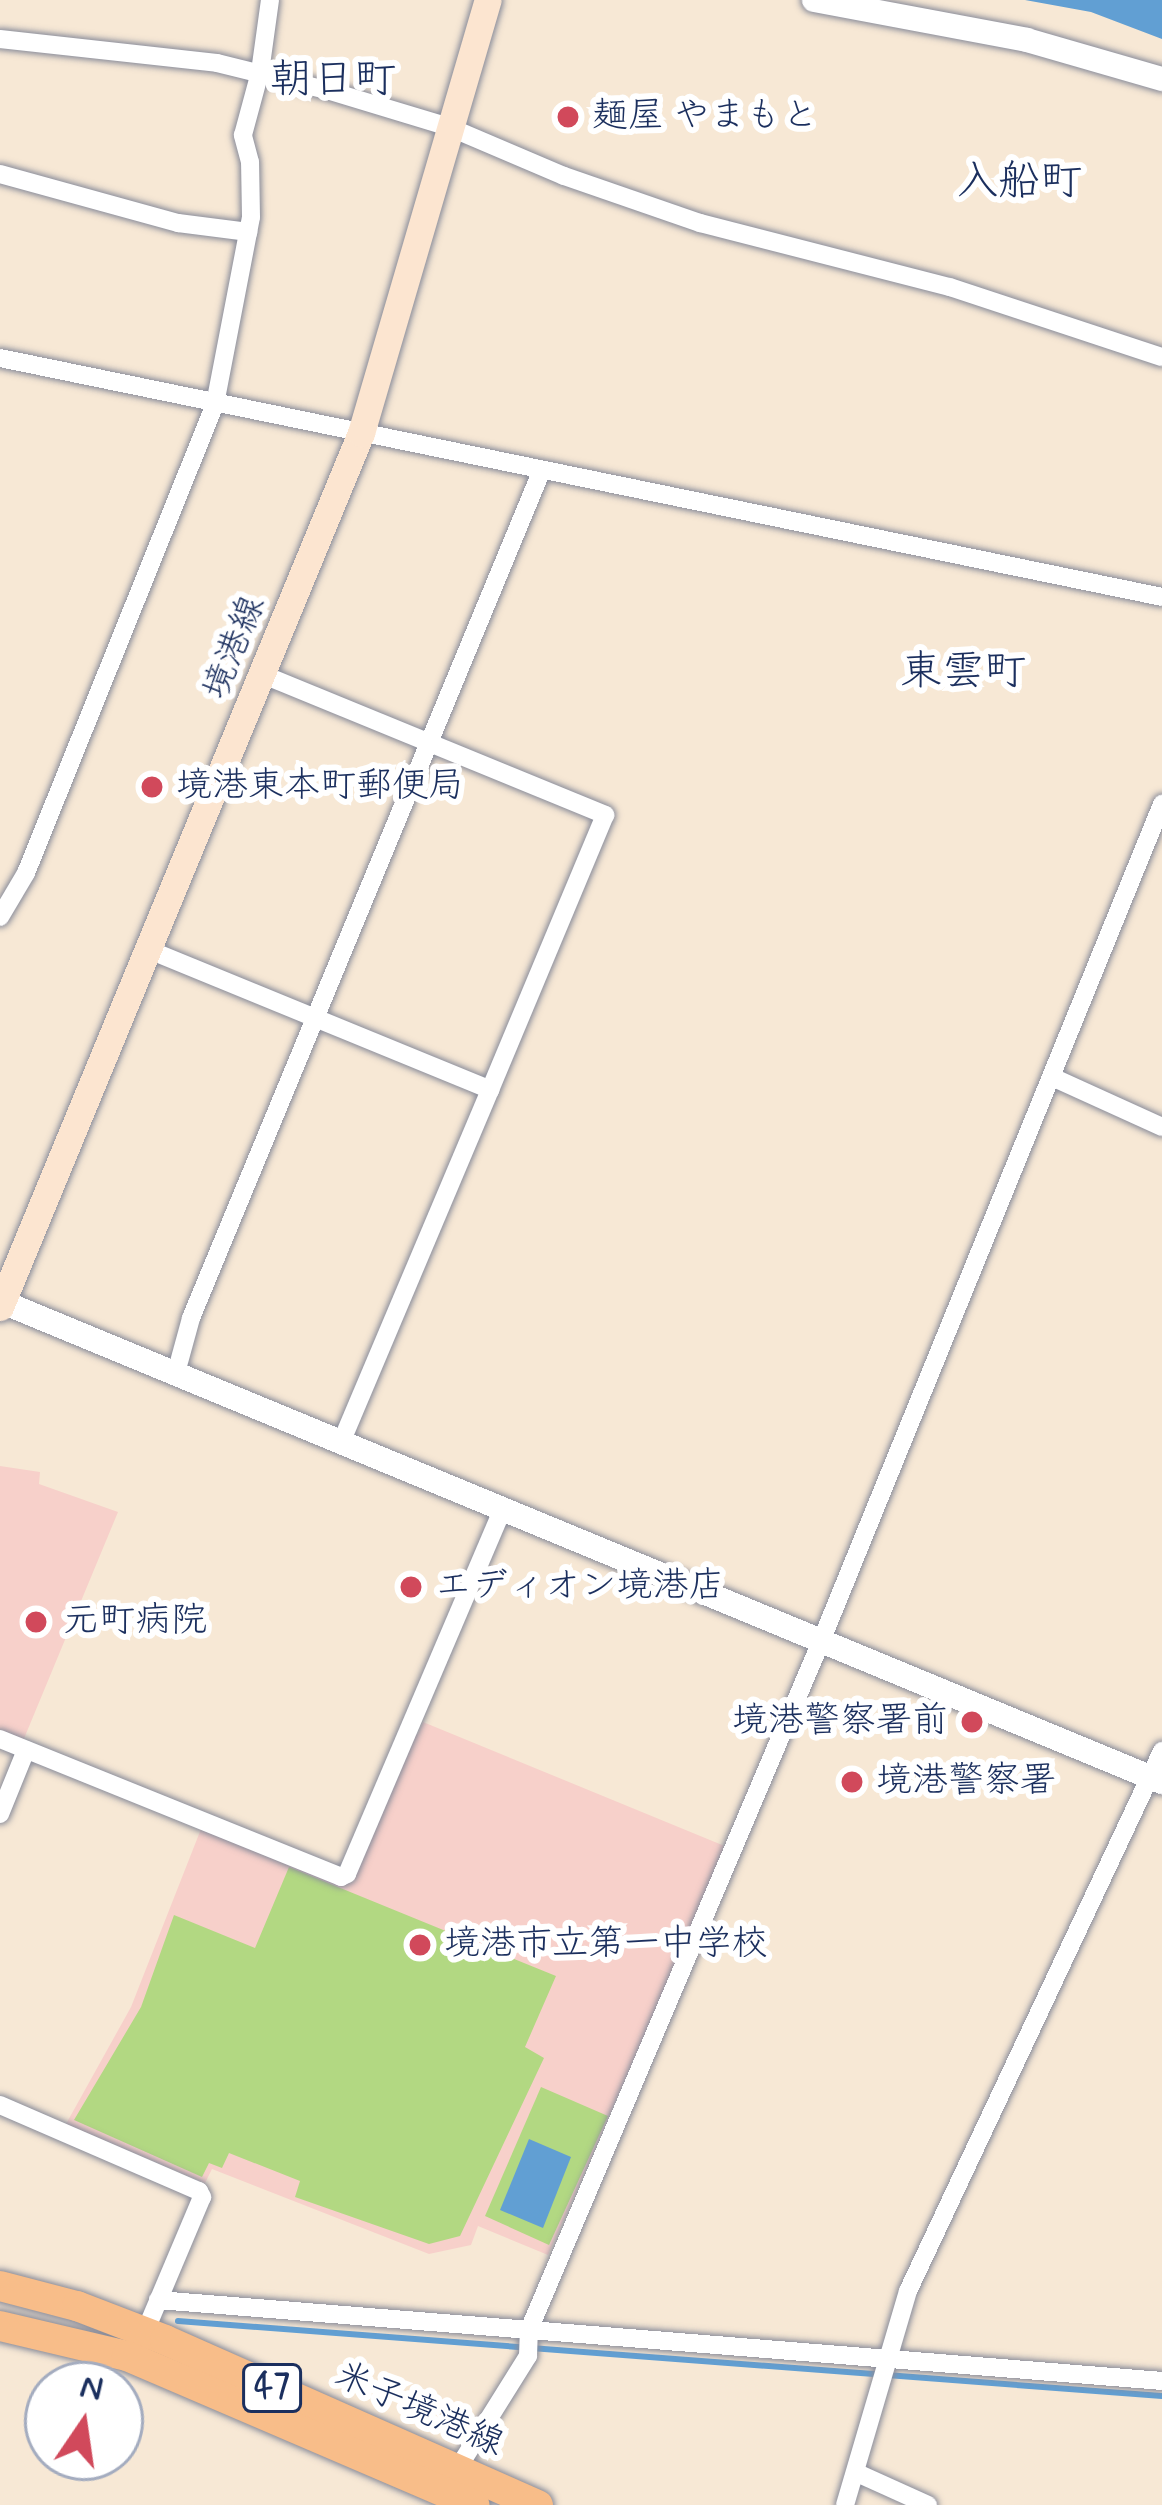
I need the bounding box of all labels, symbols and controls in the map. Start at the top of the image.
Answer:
district label: 朝日町 [270,56,396,106]
place label: 麺屋 やまもと [592,95,818,139]
marker: 麺屋 やまもと [555,104,581,130]
district label: 入船町 [956,158,1082,208]
street label: 境港線 [195,590,275,706]
district label: 東雲町 [900,648,1026,698]
place label: 境港東本町郵便局 [176,765,464,809]
marker: 境港東本町郵便局 [139,774,165,800]
place label: エディオン境港店 [435,1565,723,1609]
marker: エディオン境港店 [398,1574,424,1600]
place label: 元町病院 [63,1600,207,1644]
marker: 元町病院 [20,1606,52,1638]
place label: 境港警察署前 [732,1700,948,1744]
marker: 境港警察署前 [959,1709,985,1735]
place label: 境港警察署 [876,1760,1056,1804]
marker: 境港警察署 [839,1769,865,1795]
place label: 境港市立第一中学校 [444,1923,768,1967]
marker: 境港市立第一中学校 [407,1932,433,1958]
street label: 米子境港線 [328,2354,510,2466]
north arrow [24,2361,144,2481]
road number: 47 [242,2361,302,2415]
text: N [76,2365,107,2413]

